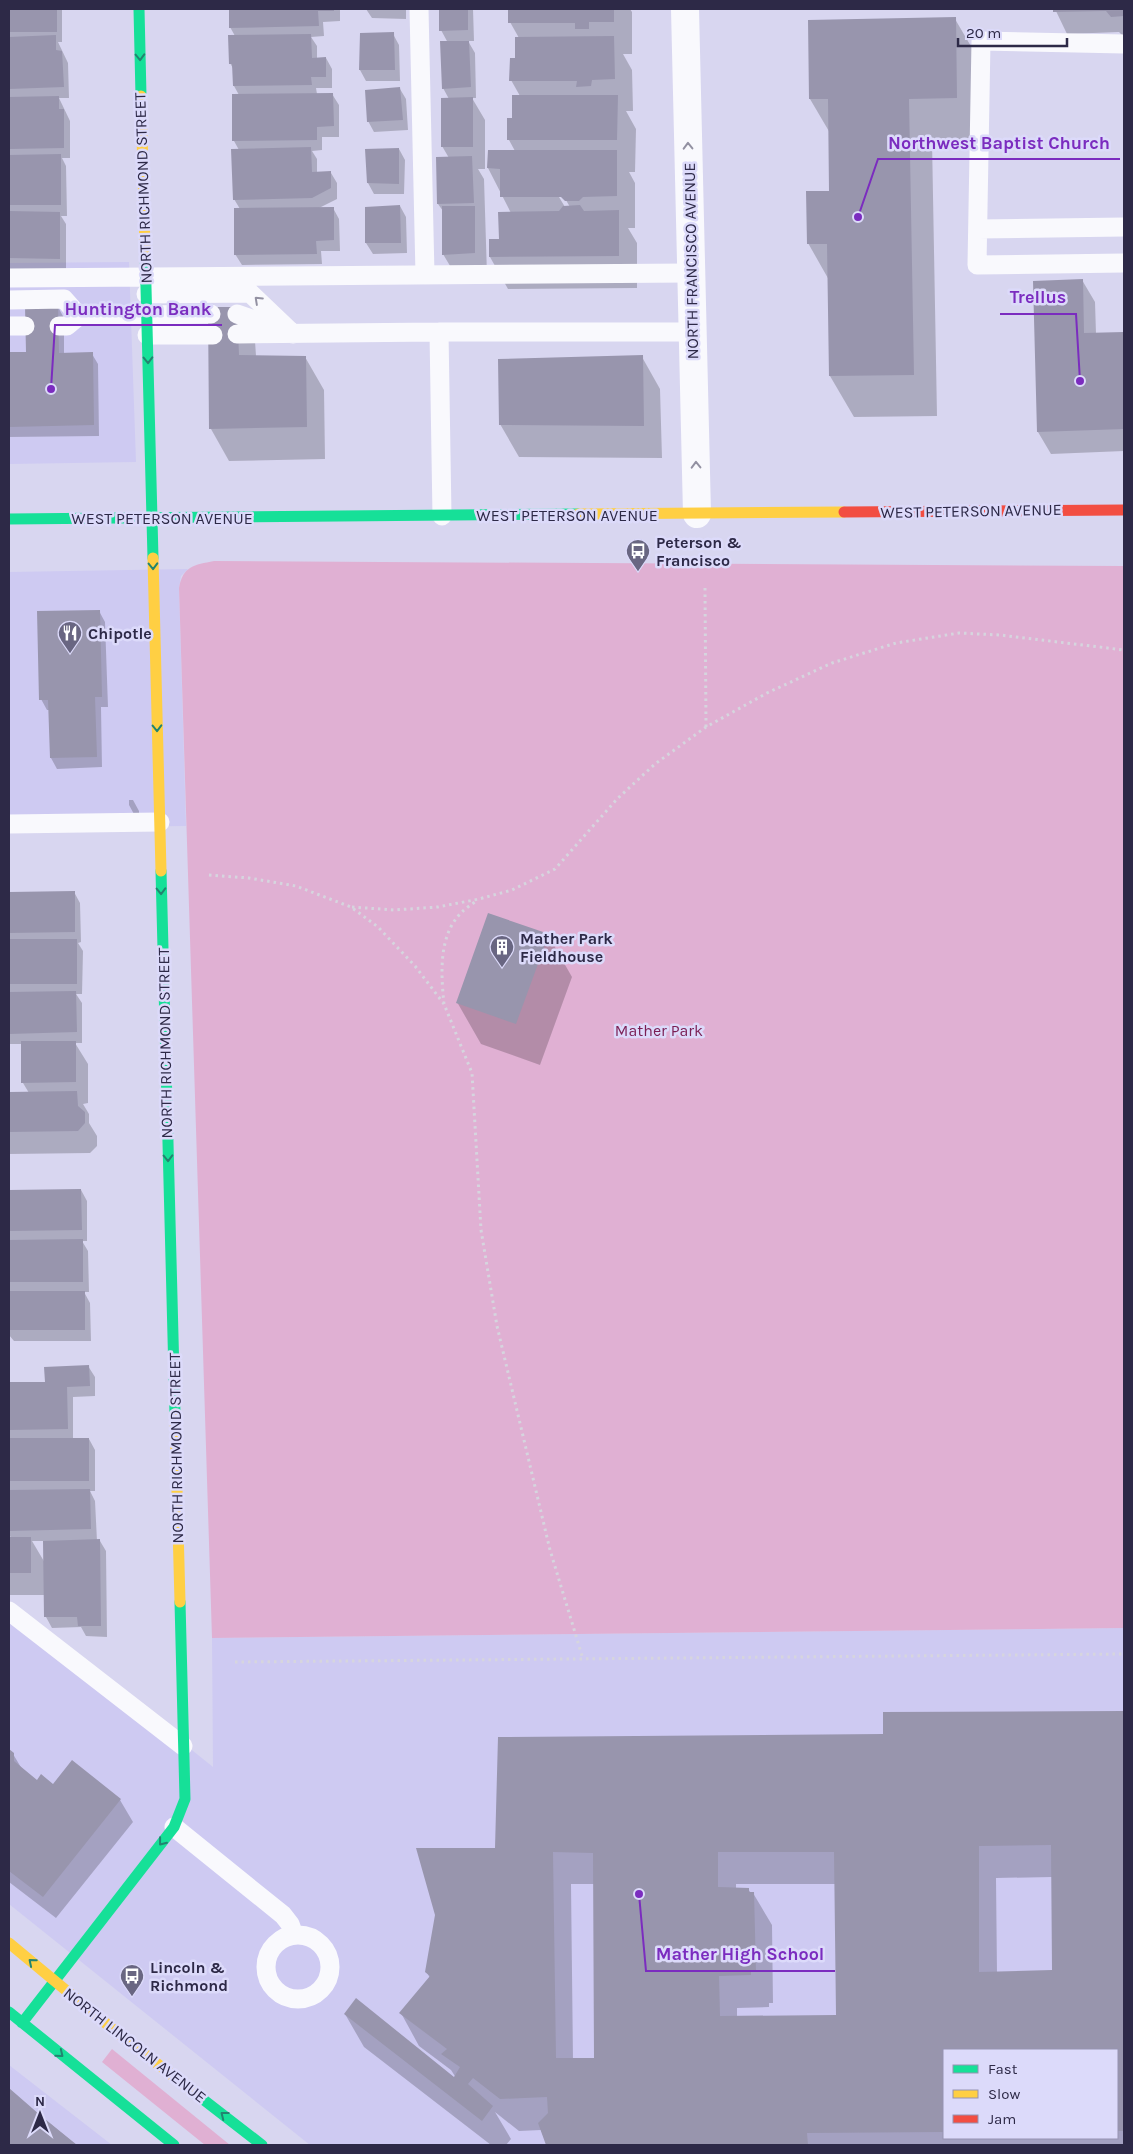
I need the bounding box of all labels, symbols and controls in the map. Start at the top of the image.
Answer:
scale bar [958,15,1067,47]
text: 20 m [966,24,1001,42]
one-way arrow [135,54,145,62]
street label: NORTH RICHMOND STREET [130,92,156,284]
callout: Northwest Baptist Church [878,126,1120,159]
text: Northwest Baptist Church [888,132,1110,154]
one-way arrow [683,141,693,149]
street label: NORTH FRANCISCO AVENUE [680,162,702,360]
callout: Trellus [1000,281,1076,314]
text: Trellus [1010,286,1066,308]
callout: Huntington Bank [55,292,222,325]
one-way arrow [254,297,263,306]
text: Huntington Bank [64,298,212,320]
one-way arrow [143,356,153,364]
one-way arrow [691,461,701,469]
street label: WEST PETERSON AVENUE [880,500,1062,522]
street label: WEST PETERSON AVENUE [476,506,658,525]
street label: WEST PETERSON AVENUE [71,509,253,528]
place label: Peterson & Francisco [656,533,742,570]
bus stop icon: Peterson & Francisco [625,538,651,572]
one-way arrow [148,562,158,570]
restaurant icon: Chipotle [57,620,83,654]
place label: Chipotle [88,624,152,643]
one-way arrow [152,725,163,733]
one-way arrow [156,887,167,895]
place label: Mather Park Fieldhouse [520,929,613,966]
building icon: Mather Park Fieldhouse [489,934,515,968]
street label: NORTH RICHMOND STREET [154,947,176,1139]
park label: Mather Park [615,1021,703,1040]
one-way arrow [163,1155,173,1163]
street label: NORTH RICHMOND STREET [165,1352,187,1544]
one-way arrow [160,1836,168,1845]
callout: Mather High School [646,1938,835,1971]
text: Mather High School [656,1943,824,1965]
place label: Lincoln & Richmond [150,1958,228,1995]
one-way arrow [28,1959,37,1968]
bus stop icon: Lincoln & Richmond [119,1963,145,1997]
street label: NORTH LINCOLN AVENUE [60,1983,210,2107]
one-way arrow [54,2048,63,2056]
legend [943,2049,1118,2139]
text: Fast [988,2060,1018,2078]
text: Slow [988,2085,1020,2103]
north arrow [15,2089,65,2139]
text: N [35,2093,45,2110]
text: Jam [988,2110,1016,2128]
one-way arrow [221,2113,230,2121]

